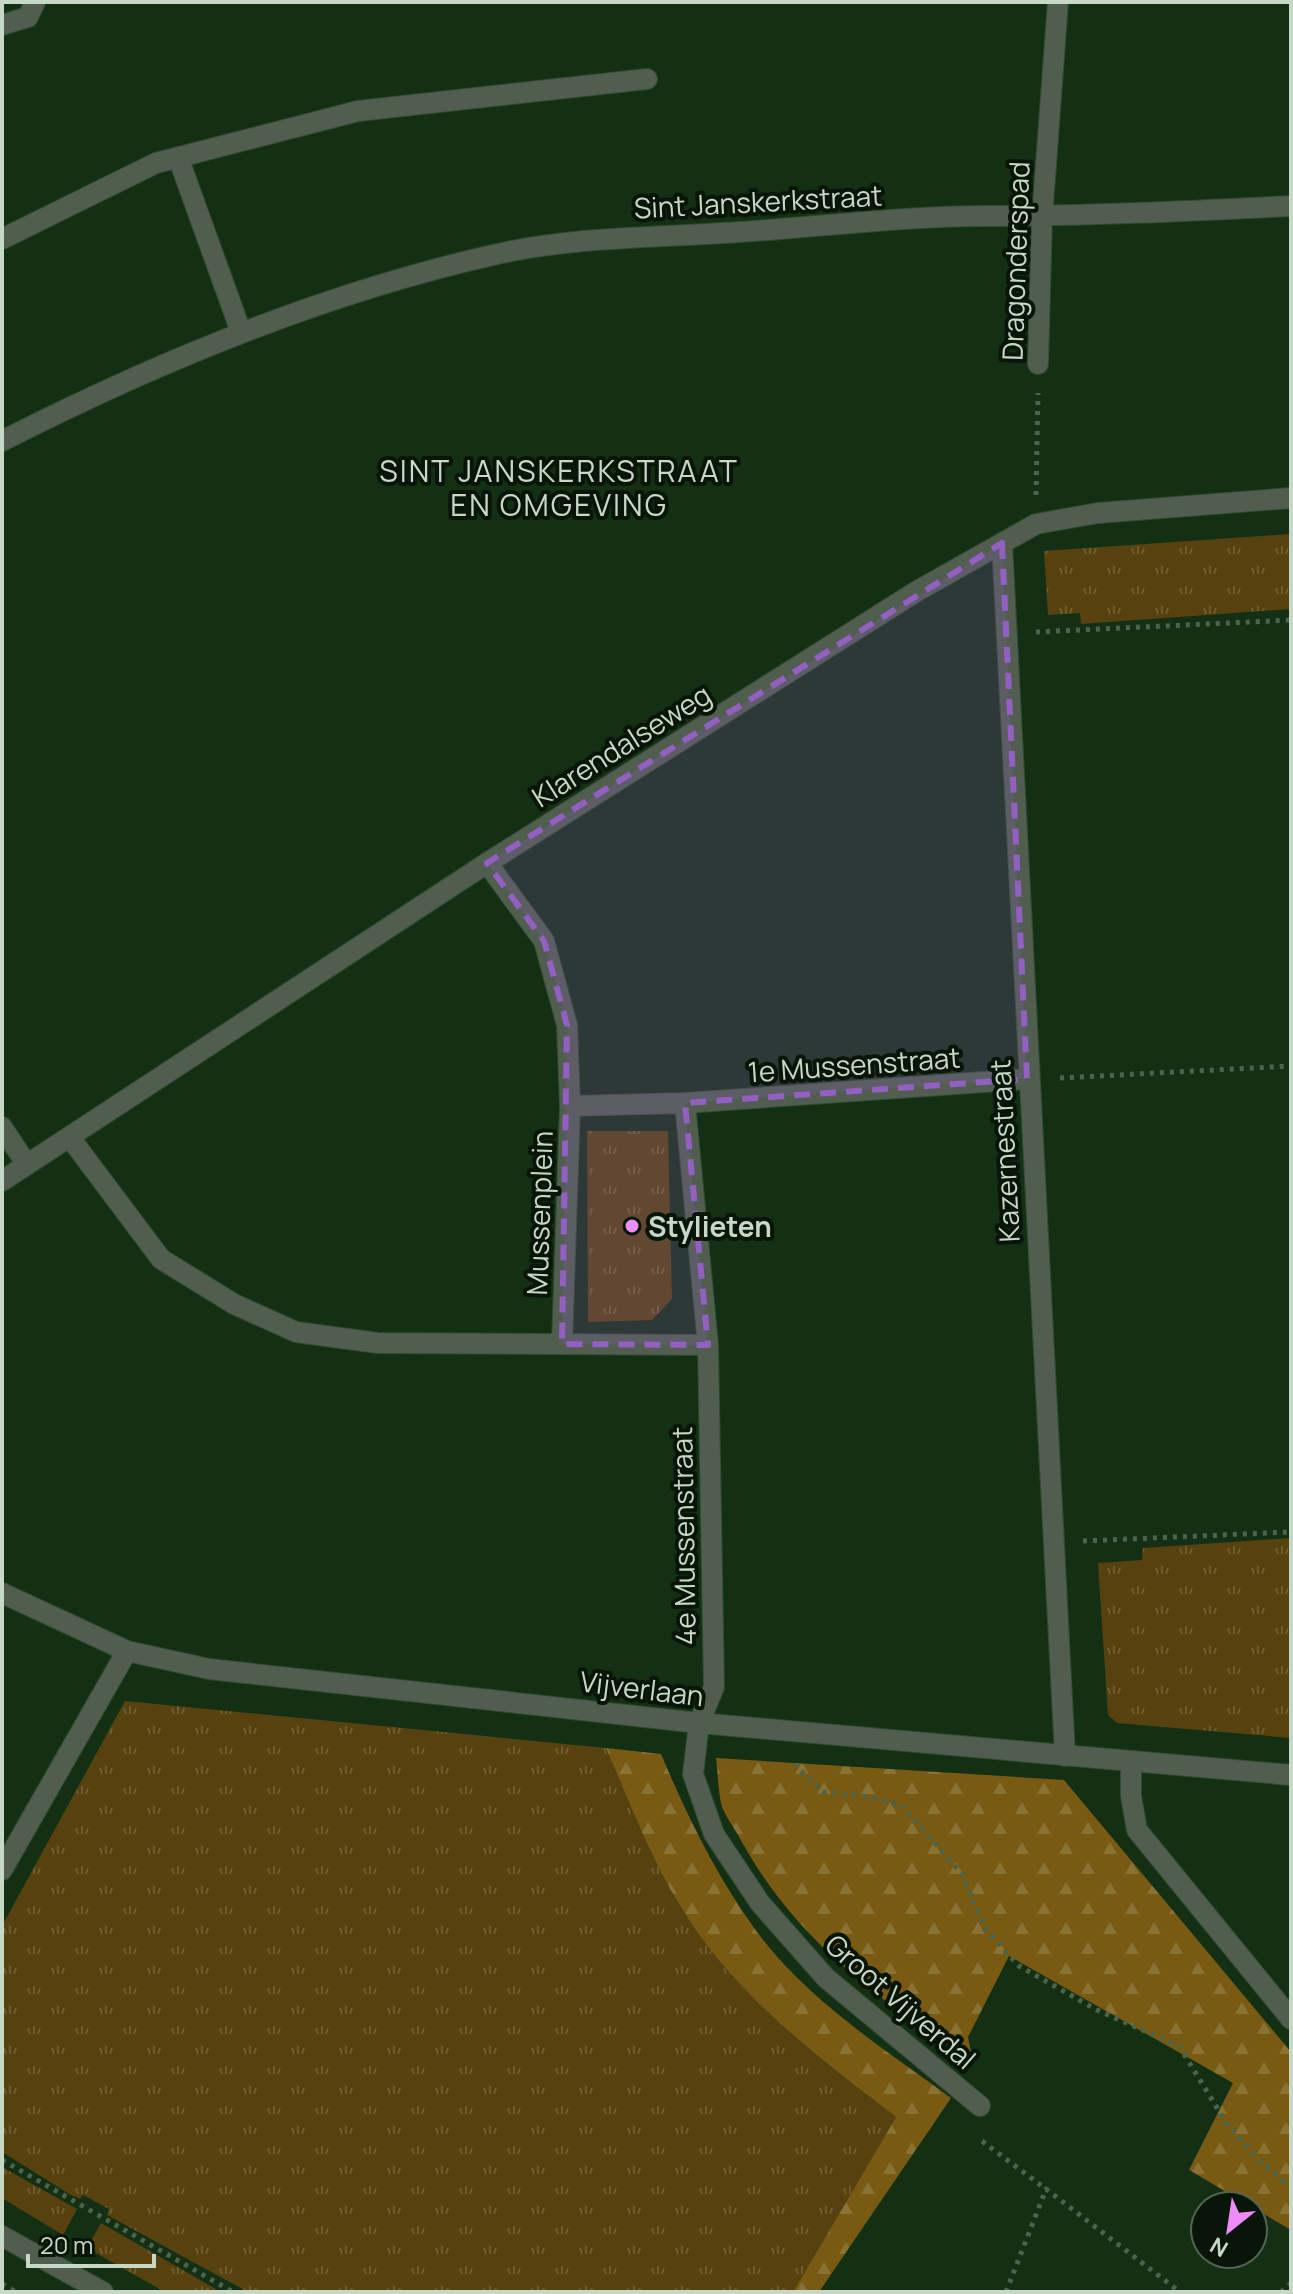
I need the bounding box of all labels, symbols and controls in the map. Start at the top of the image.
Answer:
street label: Dragonderspad [993,161,1037,361]
street label: Sint Janskerkstraat [633,176,883,226]
district label: SINT JANSKERKSTRAAT EN OMGEVING [379,450,739,525]
street label: Klarendalseweg [524,675,718,815]
street label: 1e Mussenstraat [747,1038,961,1090]
street label: Kazernestraat [980,1059,1028,1243]
street label: Mussenplein [517,1130,561,1296]
place label: Stylieten [648,1207,772,1245]
marker: Stylieten [623,1217,641,1235]
street label: 4e Mussenstraat [662,1426,704,1646]
street label: Vijverlaan [578,1662,706,1714]
street label: Groot Vijverdal [818,1925,984,2077]
north arrow [1189,2190,1269,2270]
scale bar [28,2218,154,2268]
text: 20 m [40,2228,93,2261]
text: N [1205,2230,1233,2264]

